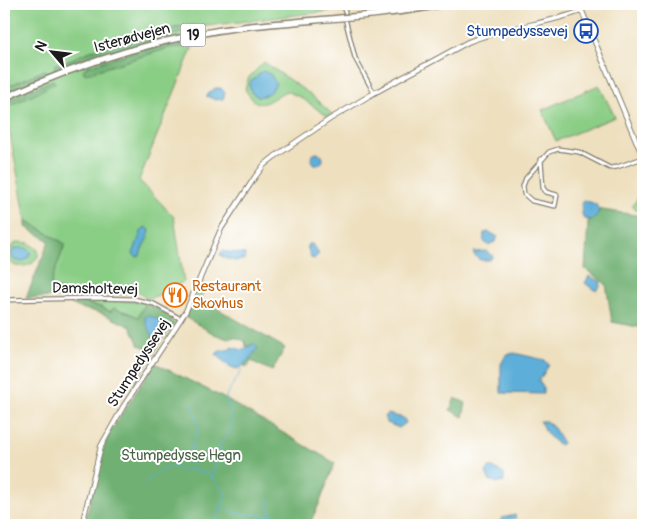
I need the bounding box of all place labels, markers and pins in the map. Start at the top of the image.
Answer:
bus stop icon: Stumpedyssevej [573,18,599,44]
place label: Stumpedyssevej [466,22,568,41]
place label: Restaurant Skovhus [192,277,262,313]
restaurant icon: Restaurant Skovhus [162,282,188,308]

